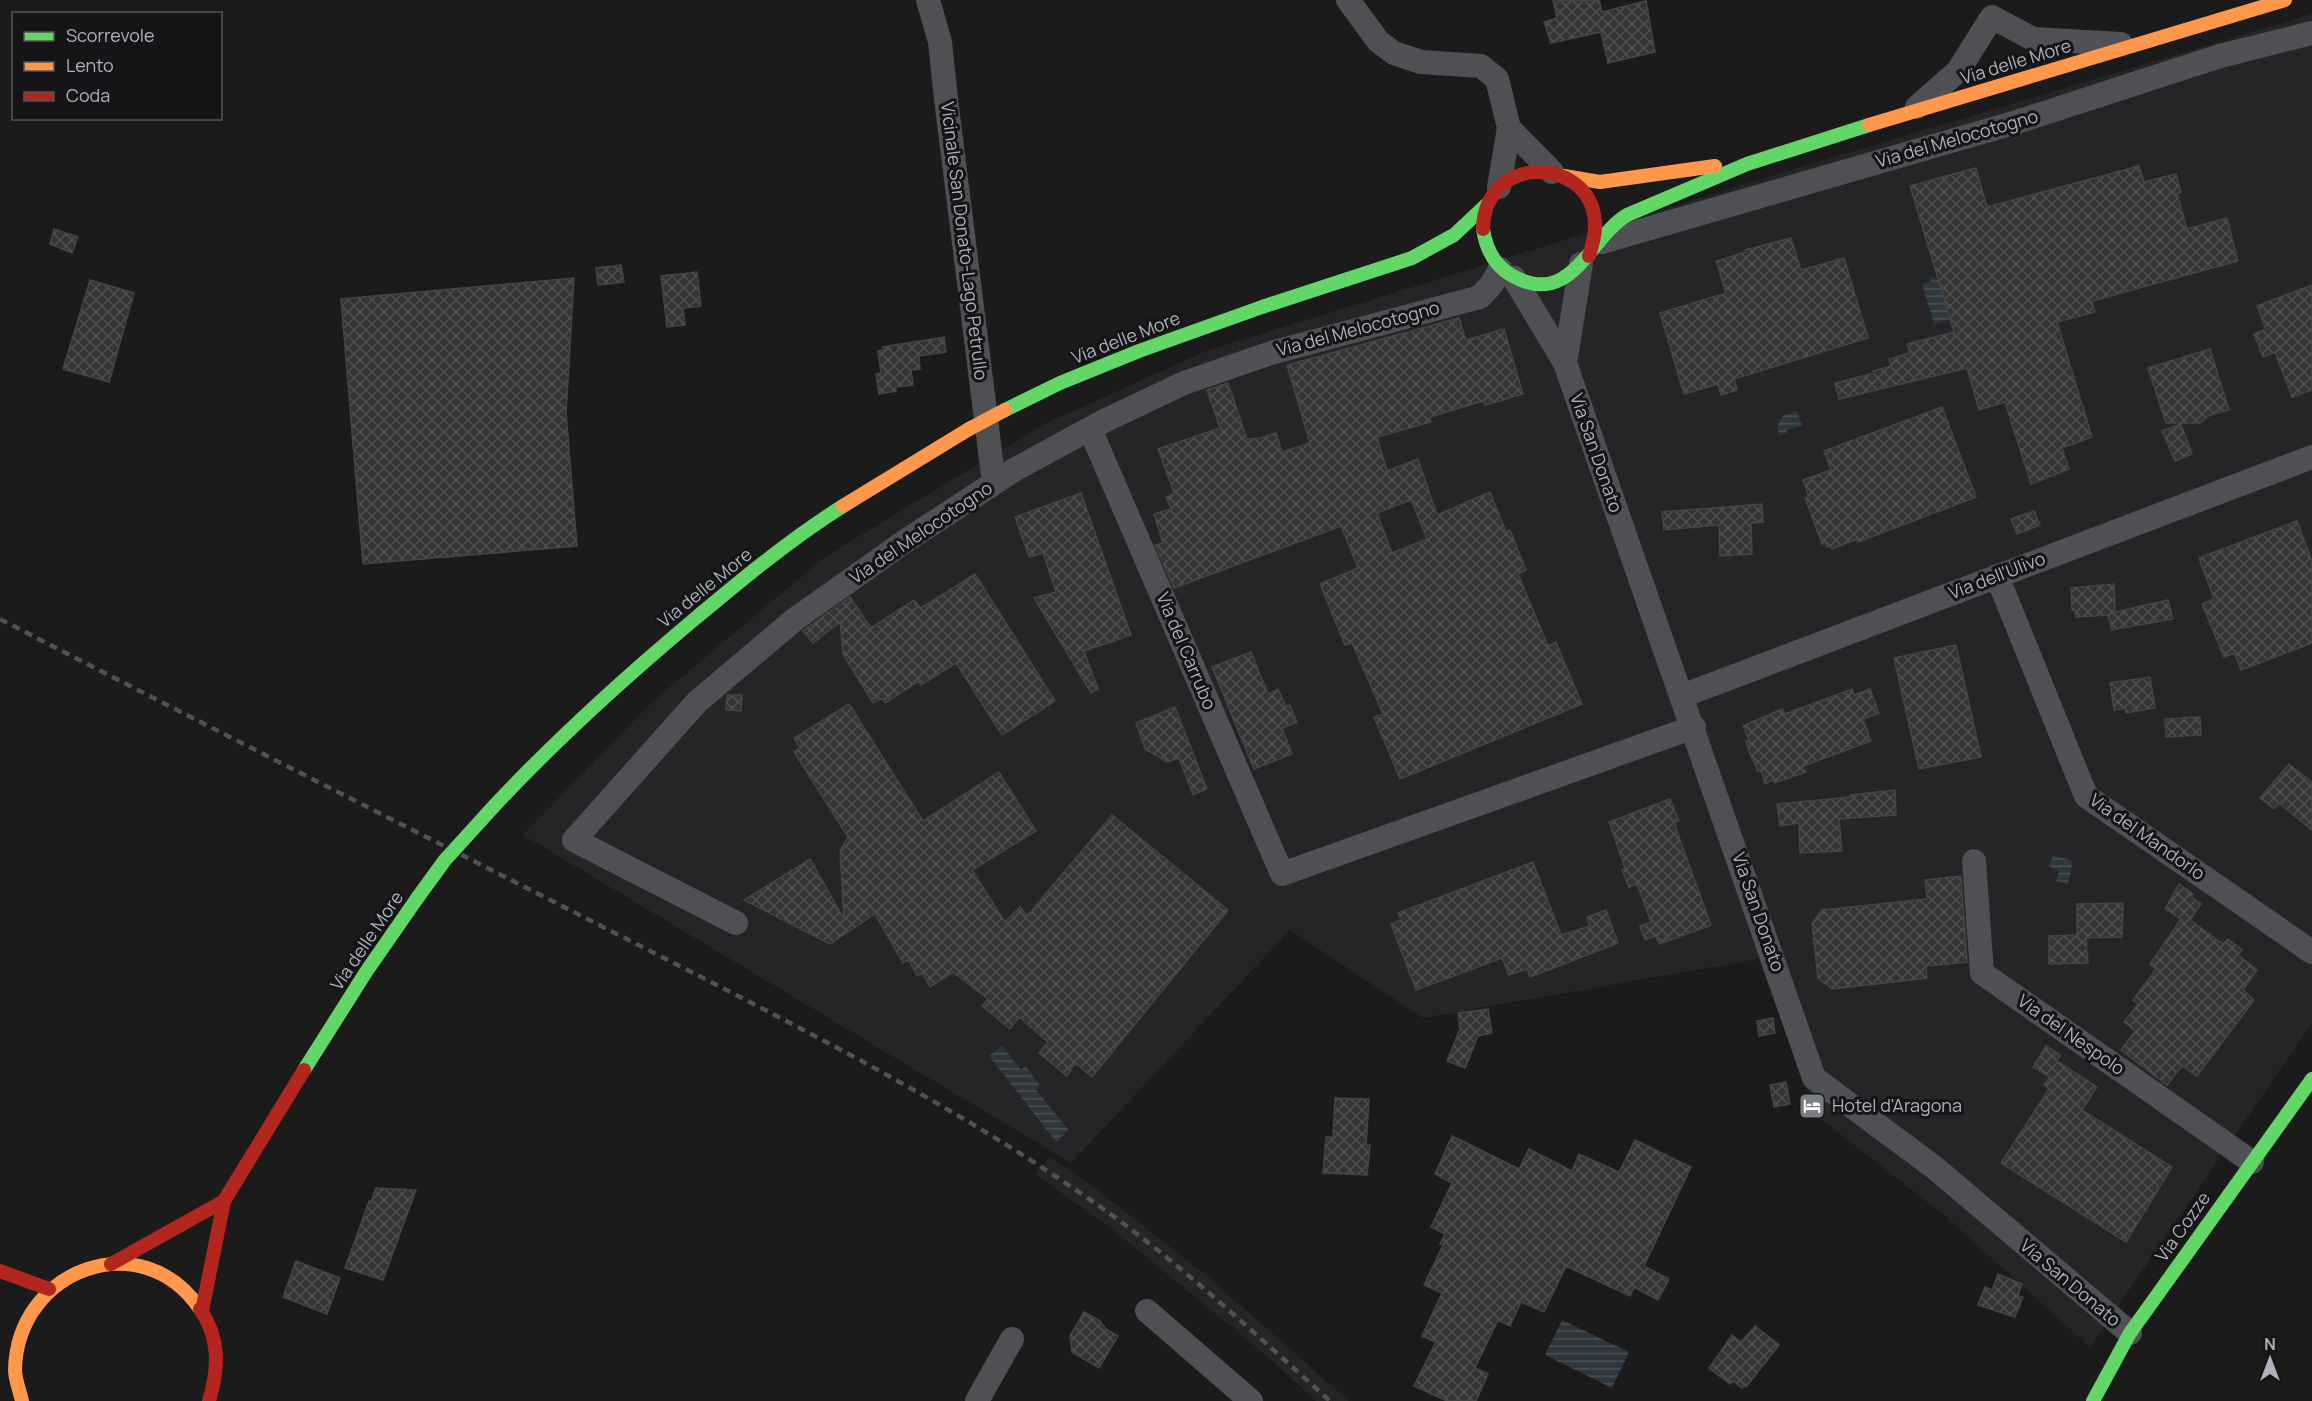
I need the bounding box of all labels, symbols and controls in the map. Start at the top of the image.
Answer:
legend [12,12,222,120]
text: Scorrevole [66,23,155,47]
street label: Via delle More [1957,33,2074,89]
text: Lento [66,53,114,77]
text: Coda [66,83,110,107]
street label: Vicinale San Donato-Lago Petrullo [936,100,994,381]
street label: Via del Melocotogno [1873,103,2041,173]
street label: Via del Melocotogno [1274,295,1442,361]
street label: Via delle More [1068,305,1183,369]
street label: Via San Donato [1565,390,1629,515]
street label: Via del Melocotogno [844,475,997,589]
street label: Via delle More [652,542,756,633]
street label: Via dell'Ulivo [1945,546,2048,604]
street label: Via del Carrubo [1151,588,1222,713]
street label: Via del Mandorlo [2085,787,2210,885]
street label: Via San Donato [1727,849,1791,974]
street label: Via delle More [324,886,408,995]
street label: Via del Nespolo [2013,988,2130,1080]
hotel icon: Hotel d'Aragona [1797,1091,1827,1121]
place label: Hotel d'Aragona [1832,1093,1962,1117]
street label: Via Cozze [2149,1187,2215,1266]
street label: Via San Donato [2015,1233,2126,1331]
north arrow [2240,1329,2300,1389]
text: N [2264,1333,2276,1355]

